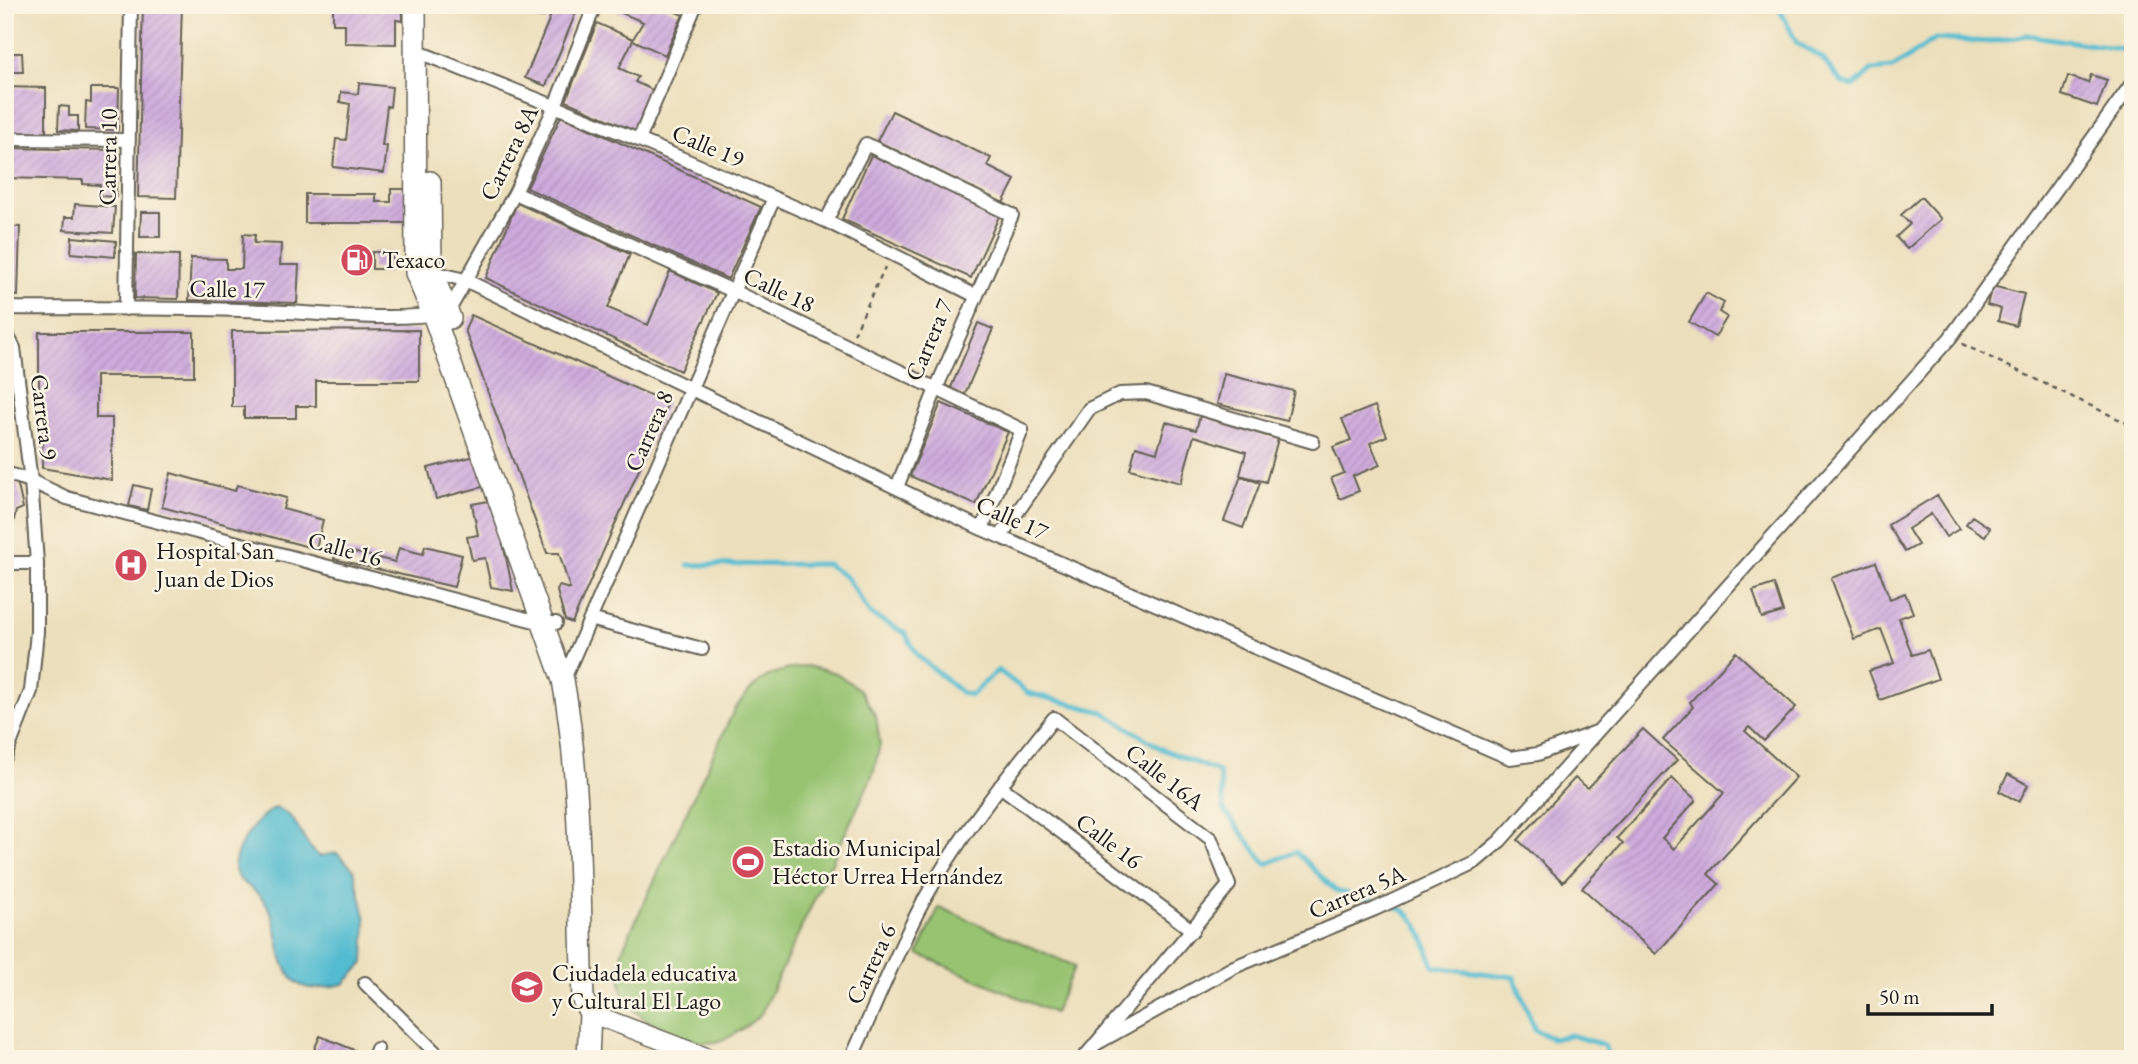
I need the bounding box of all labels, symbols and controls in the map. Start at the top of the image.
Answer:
street label: Carrera 8A [472,100,545,206]
street label: Carrera 10 [91,108,124,206]
street label: Calle 19 [667,117,749,175]
fuel station icon: Texaco [338,241,376,279]
place label: Texaco [382,244,445,275]
street label: Calle 18 [739,260,820,320]
street label: Calle 17 [189,272,265,305]
street label: Carrera 7 [897,294,960,385]
street label: Carrera 9 [24,372,65,462]
street label: Carrera 8 [617,385,680,476]
street label: Calle 17 [971,488,1053,547]
street label: Calle 16 [305,524,386,573]
place label: Hospital San Juan de Dios [154,535,275,594]
hospital icon: Hospital San Juan de Dios [112,546,150,584]
street label: Calle 16A [1120,736,1211,817]
street label: Calle 16 [1070,806,1149,876]
place label: Estadio Municipal Héctor Urrea Hernández [772,832,1002,891]
sports icon: Estadio Municipal Héctor Urrea Hernández [729,843,767,881]
street label: Carrera 5A [1304,857,1410,926]
street label: Carrera 6 [838,918,903,1009]
place label: Ciudadela educativa y Cultural El Lago [552,957,737,1016]
school or university icon: Ciudadela educativa y Cultural El Lago [508,968,546,1006]
scale bar [1868,973,1993,1017]
text: 50 m [1879,983,1920,1010]

